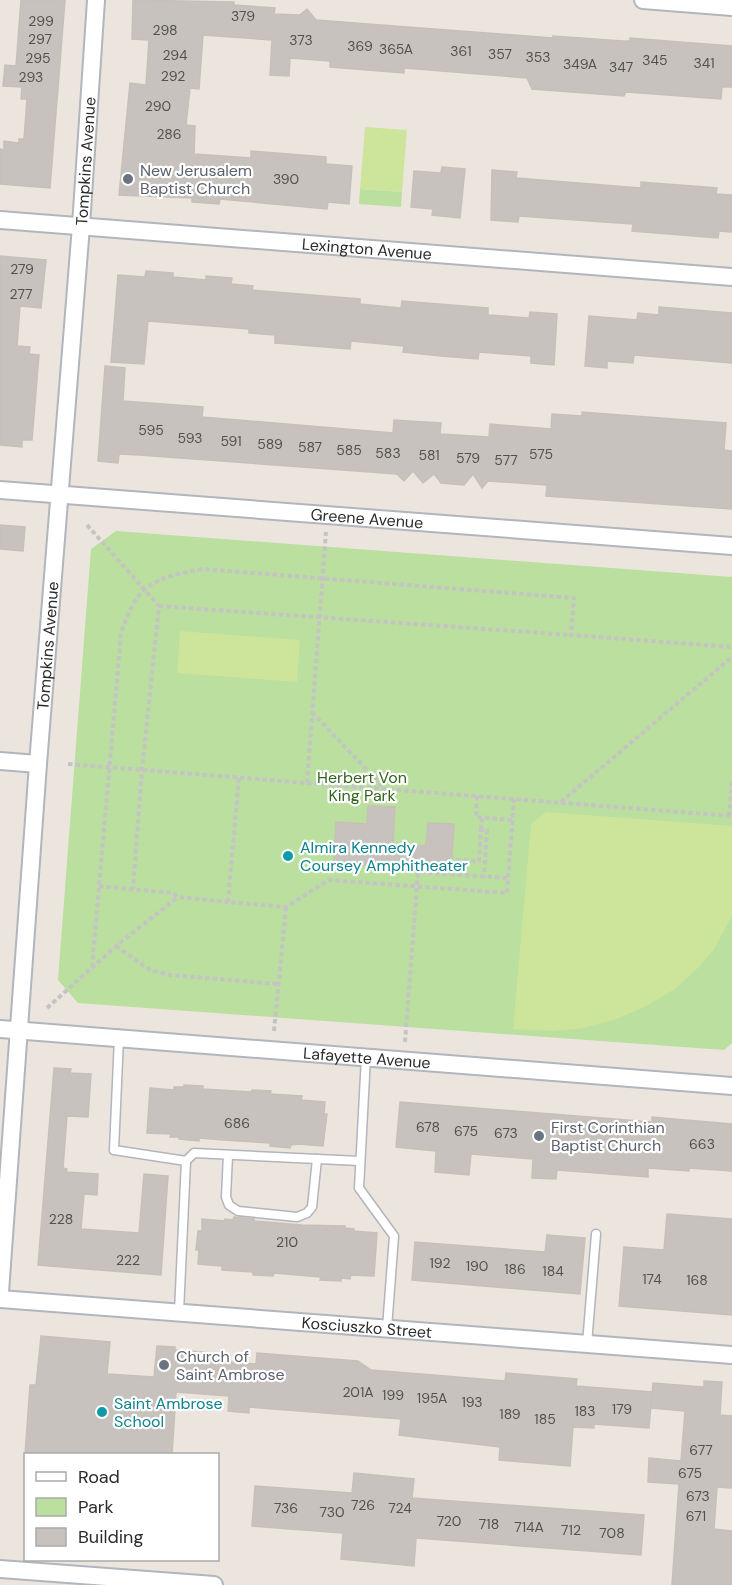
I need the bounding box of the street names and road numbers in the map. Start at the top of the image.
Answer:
street label: Tompkins Avenue [71,96,100,226]
street label: Lexington Avenue [301,233,433,264]
street label: Greene Avenue [310,503,424,533]
street label: Tompkins Avenue [32,581,63,711]
street label: Lafayette Avenue [302,1042,431,1073]
street label: Kosciuszko Street [301,1312,433,1343]

